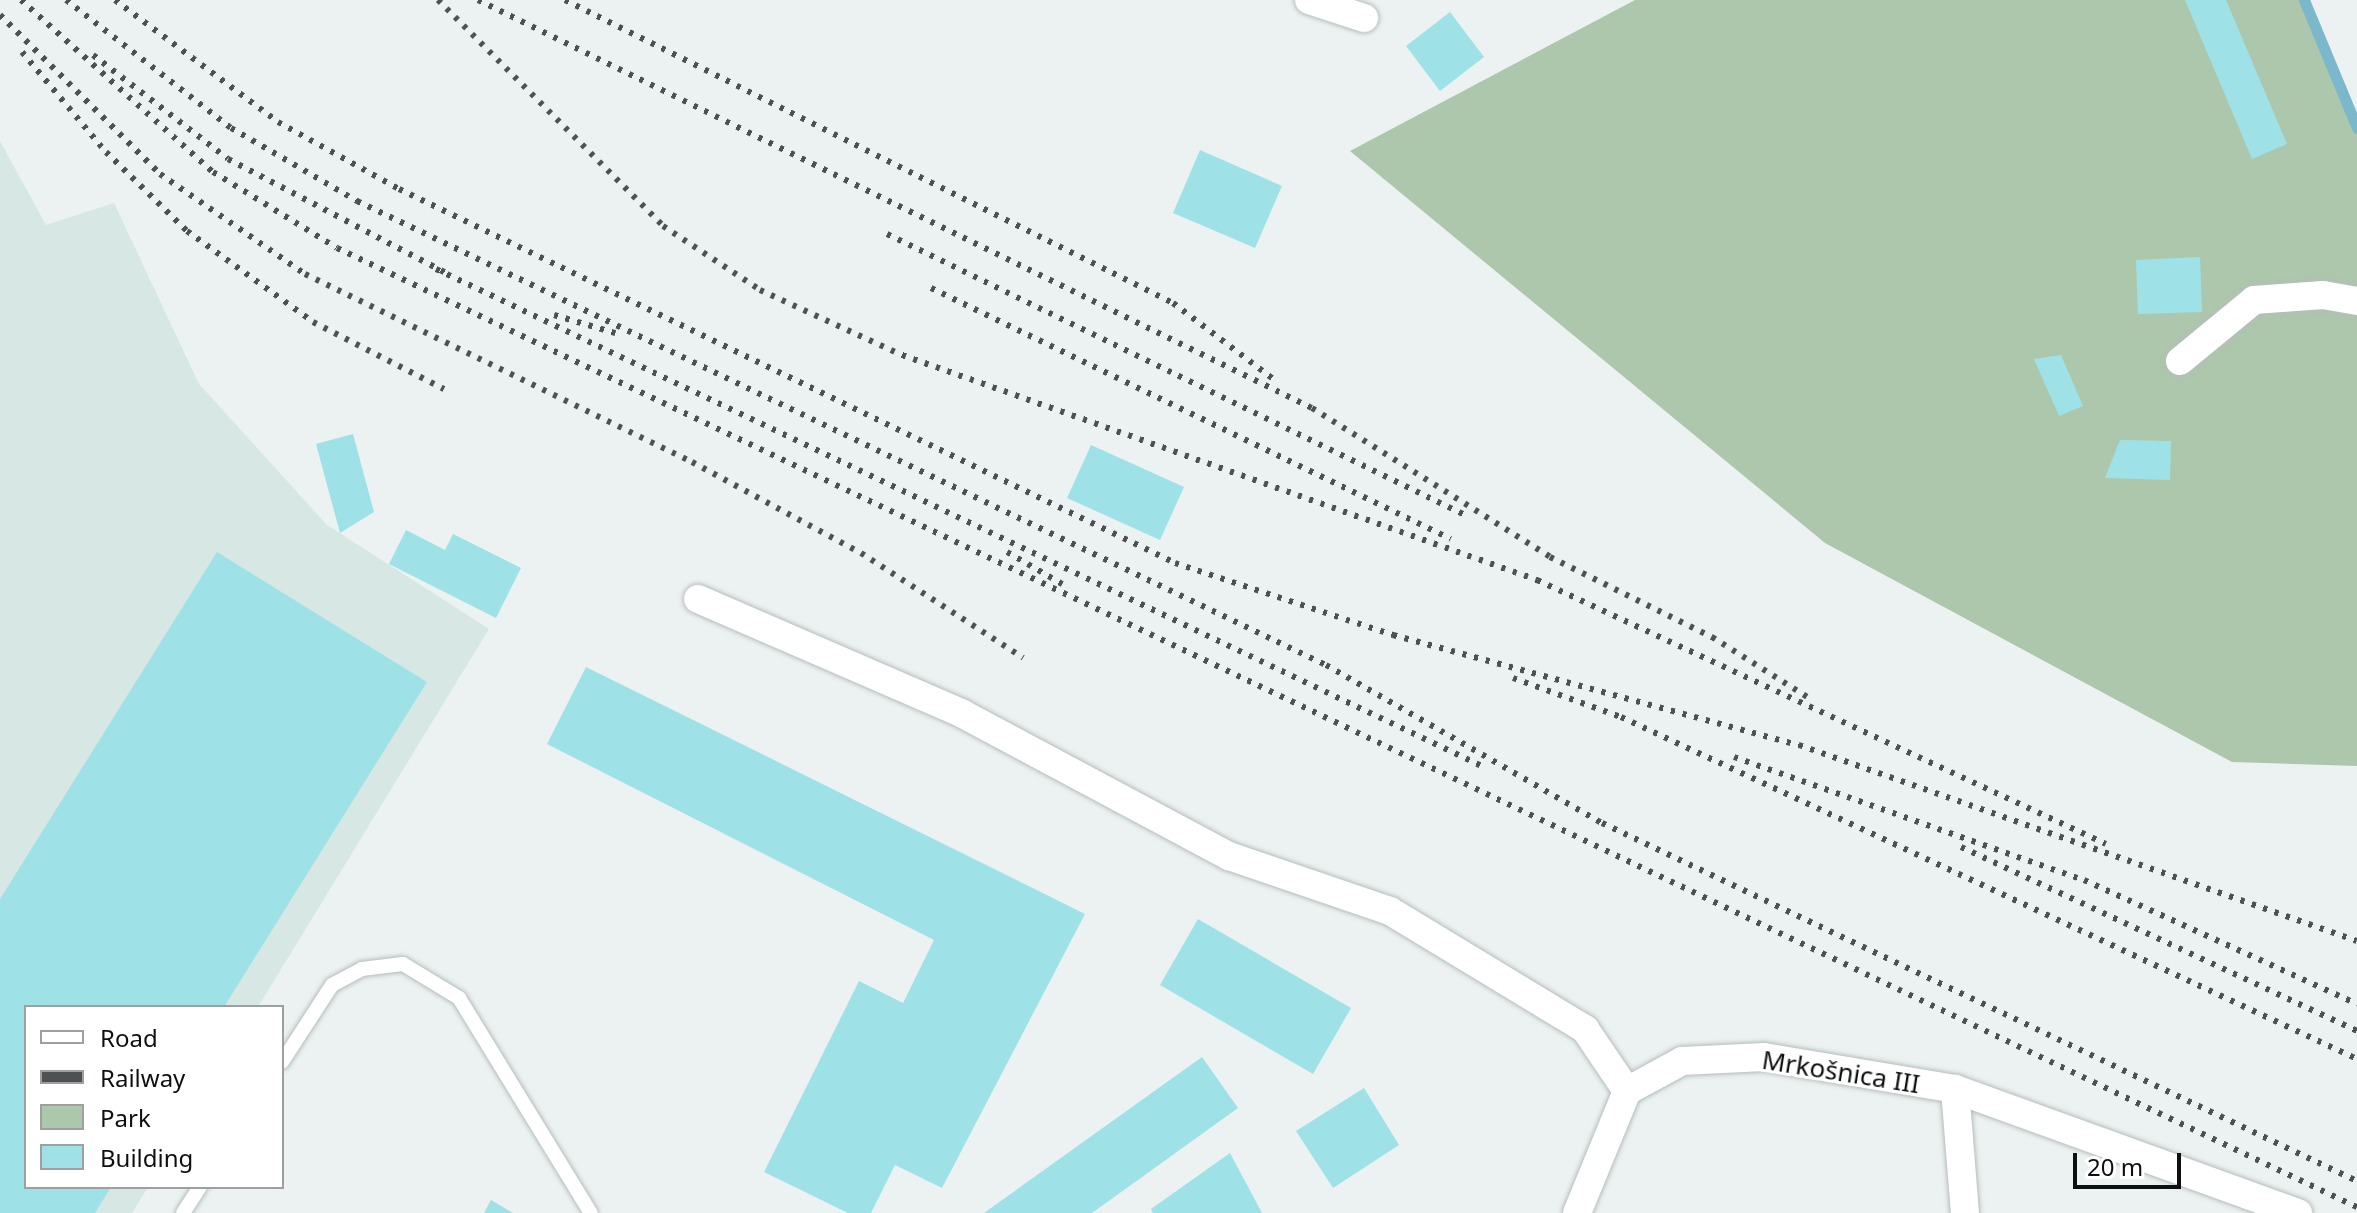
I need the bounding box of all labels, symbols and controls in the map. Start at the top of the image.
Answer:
legend [24,1005,284,1189]
text: Road [100,1021,158,1054]
street label: Mrkošnica III [1760,1044,1922,1100]
text: Railway [100,1061,185,1094]
text: Park [100,1101,151,1134]
scale bar [2077,1137,2185,1187]
text: Building [100,1141,193,1174]
text: 20 m [2087,1150,2143,1183]

